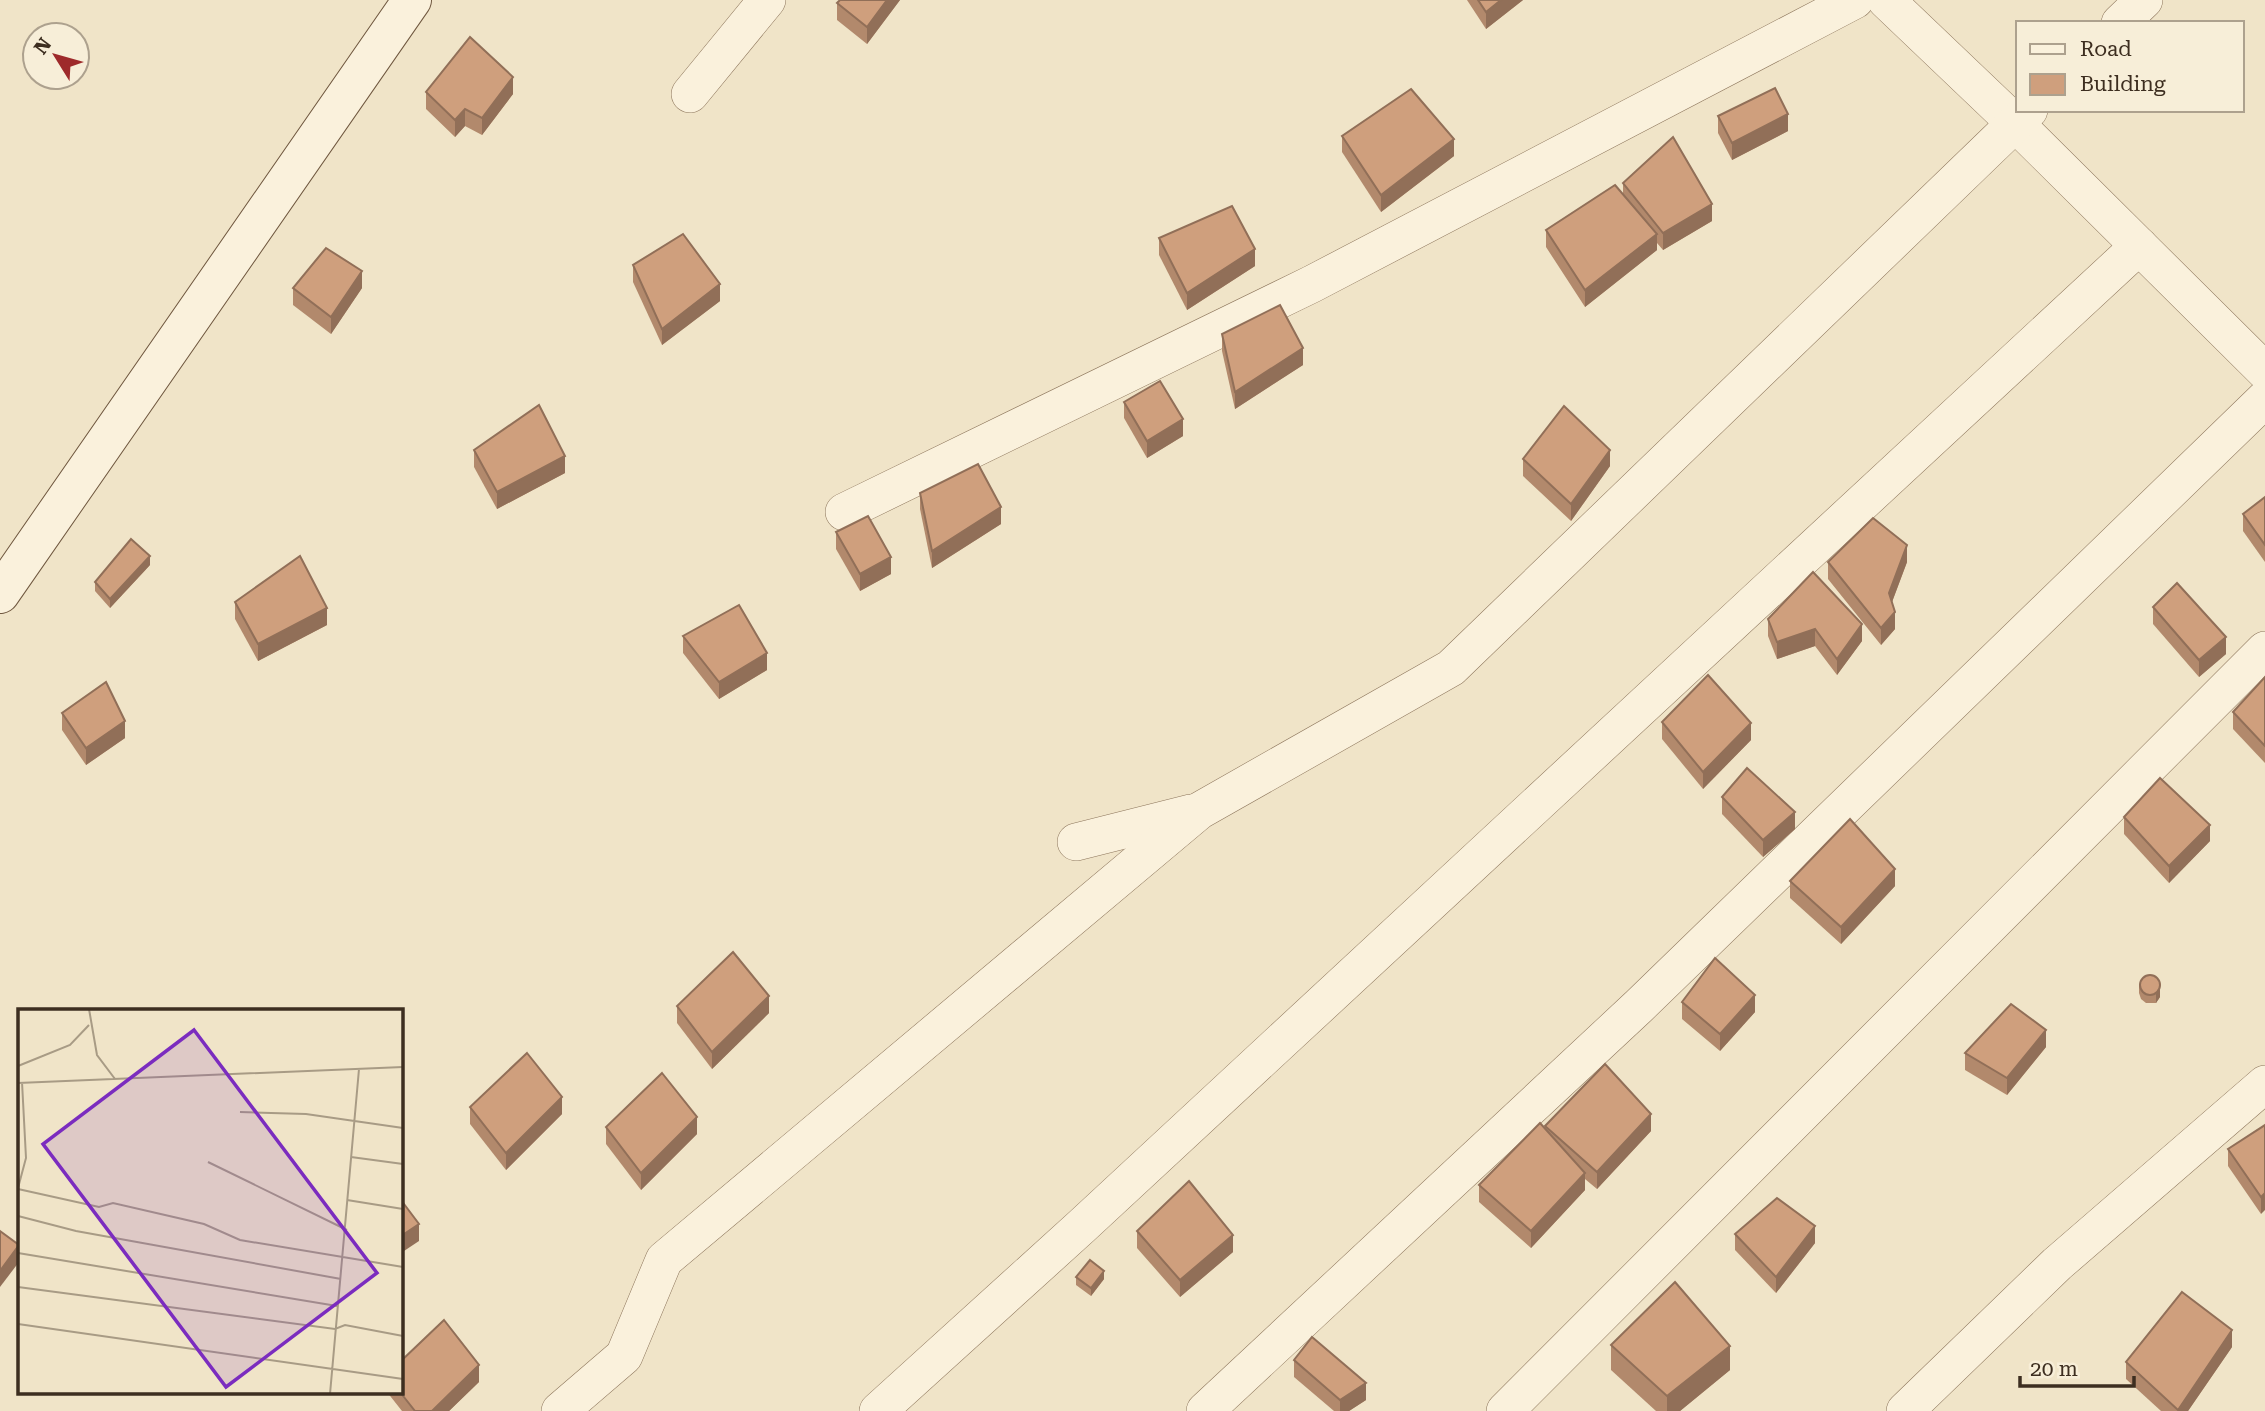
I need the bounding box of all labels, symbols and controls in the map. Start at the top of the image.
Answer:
north arrow [21,21,91,91]
legend [2016,21,2244,112]
text: N [29,33,57,59]
text: Road [2080,37,2132,61]
text: Building [2080,72,2166,96]
inset map [18,1009,402,1394]
scale bar [2020,1344,2134,1388]
text: 20 m [2030,1357,2078,1381]

